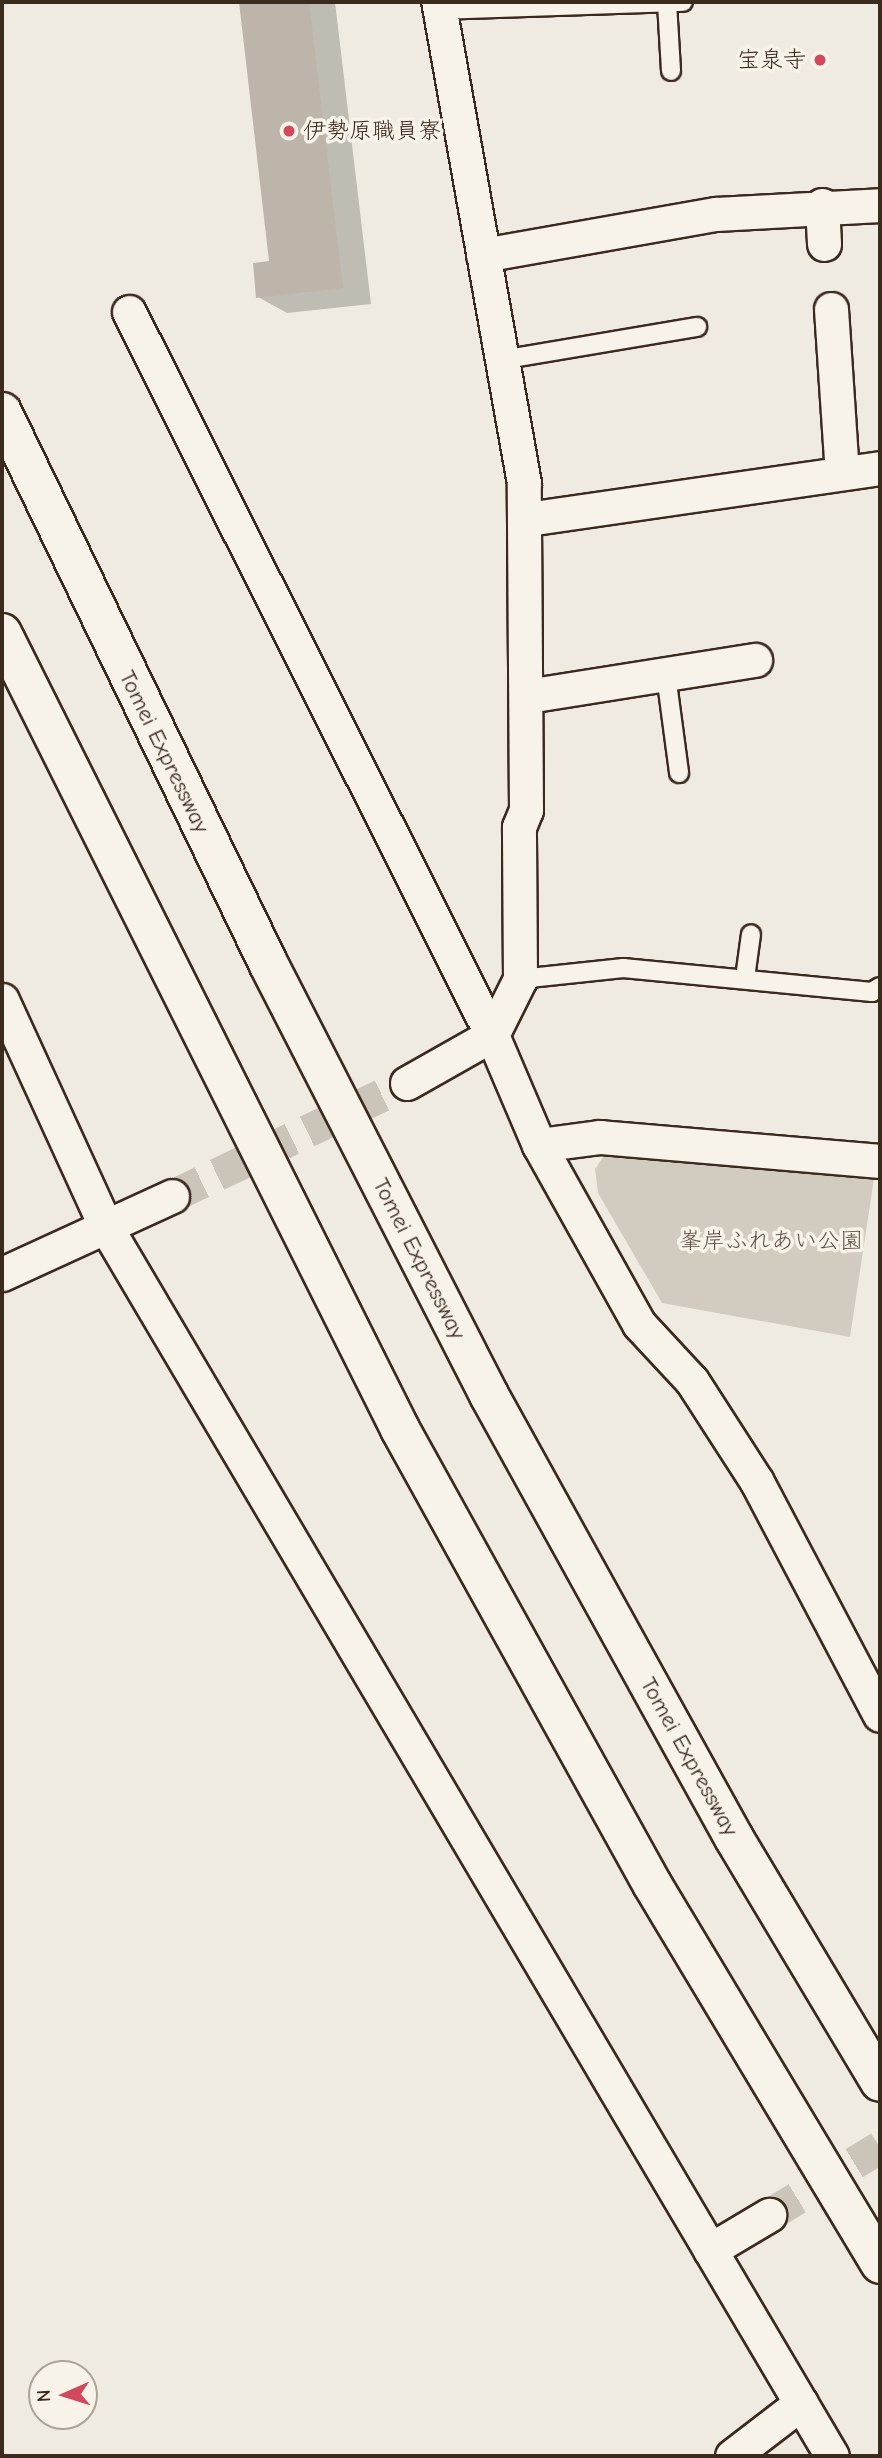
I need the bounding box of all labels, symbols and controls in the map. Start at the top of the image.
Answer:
place label: 宝泉寺 [737,46,806,74]
marker: 宝泉寺 [812,52,828,68]
place label: 伊勢原職員寮 [303,117,441,145]
marker: 伊勢原職員寮 [281,123,297,139]
street label: Tomei Expressway [113,666,215,838]
street label: Tomei Expressway [366,1174,472,1344]
park label: 峯岸ふれあい公園 [679,1227,863,1255]
street label: Tomei Expressway [634,1673,744,1841]
north arrow [28,2360,98,2430]
text: N [33,2389,55,2403]

